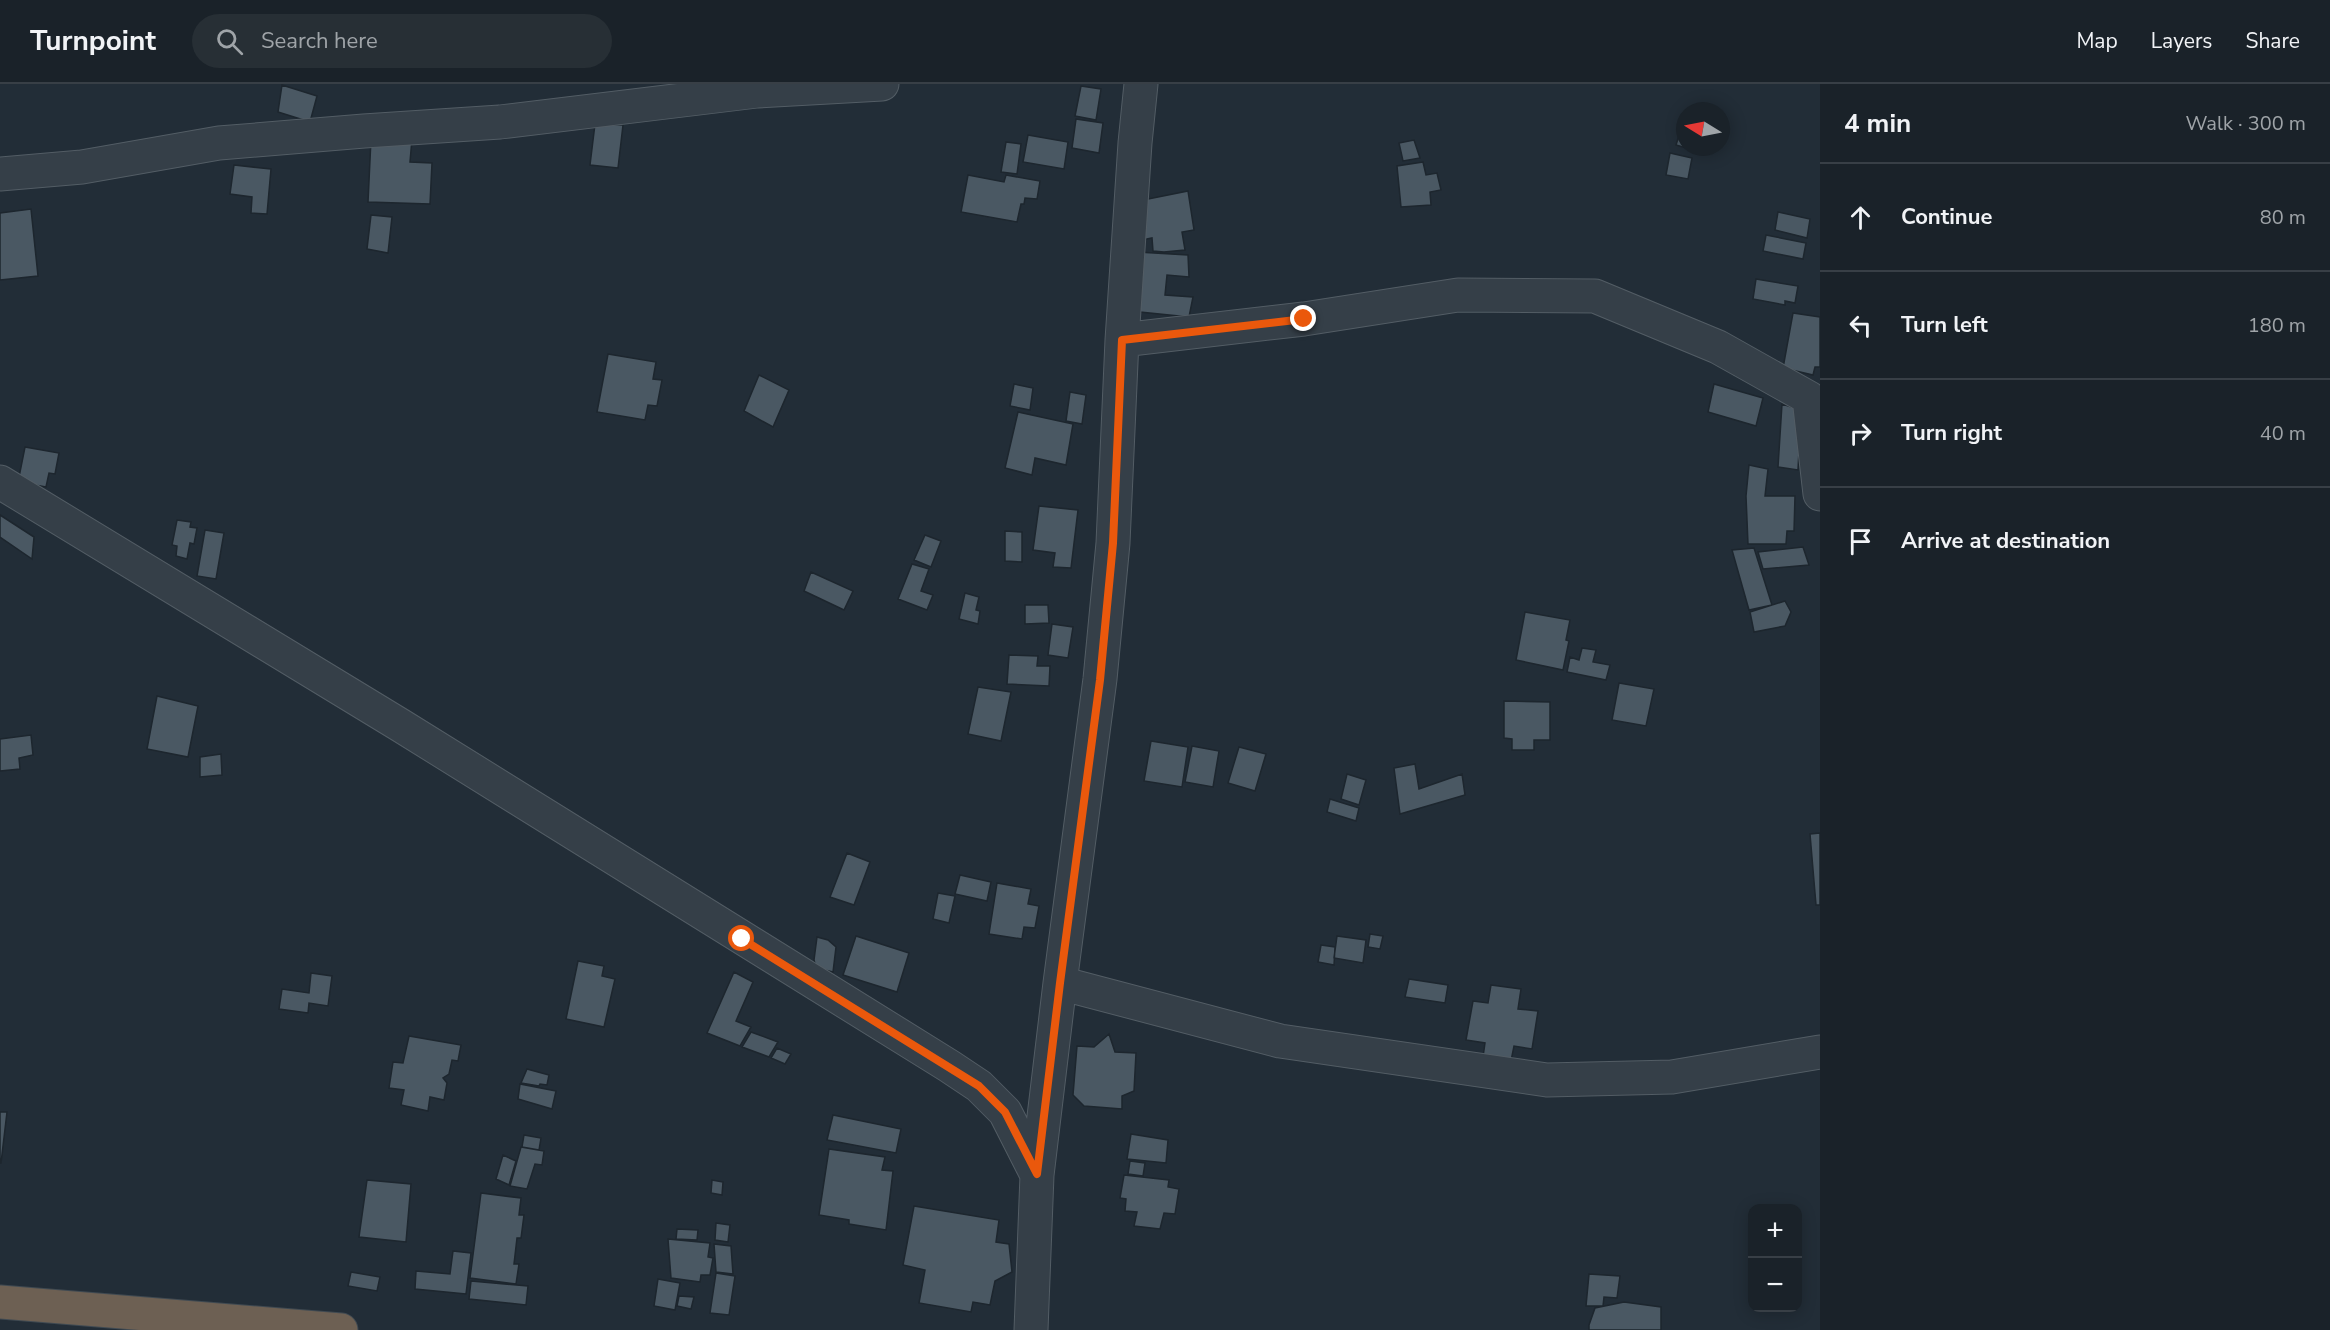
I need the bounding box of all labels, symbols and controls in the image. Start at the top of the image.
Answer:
search box [192,14,612,68]
text: Turnpoint [30,22,156,60]
icon: search [213,25,246,58]
text: Search here [261,26,378,56]
text: Map [2076,27,2118,55]
text: Layers [2151,27,2212,55]
text: Share [2245,27,2300,55]
north arrow [1676,102,1730,156]
text: 4 min [1844,106,1911,141]
text: Walk · 300 m [2186,110,2306,137]
icon: ahead [1844,201,1877,234]
text: Continue [1901,202,1992,232]
text: 80 m [2260,204,2306,231]
route end [1290,305,1316,331]
icon: left [1844,309,1877,342]
text: Turn left [1901,310,1988,340]
text: 180 m [2248,312,2306,339]
icon: right [1844,417,1877,450]
text: Turn right [1901,418,2002,448]
text: 40 m [2260,420,2306,447]
icon: arrive [1844,525,1877,558]
text: Arrive at destination [1901,526,2110,556]
route start [728,925,754,951]
map controls [1748,1204,1802,1312]
button: + [1748,1204,1802,1258]
button: − [1748,1258,1802,1312]

